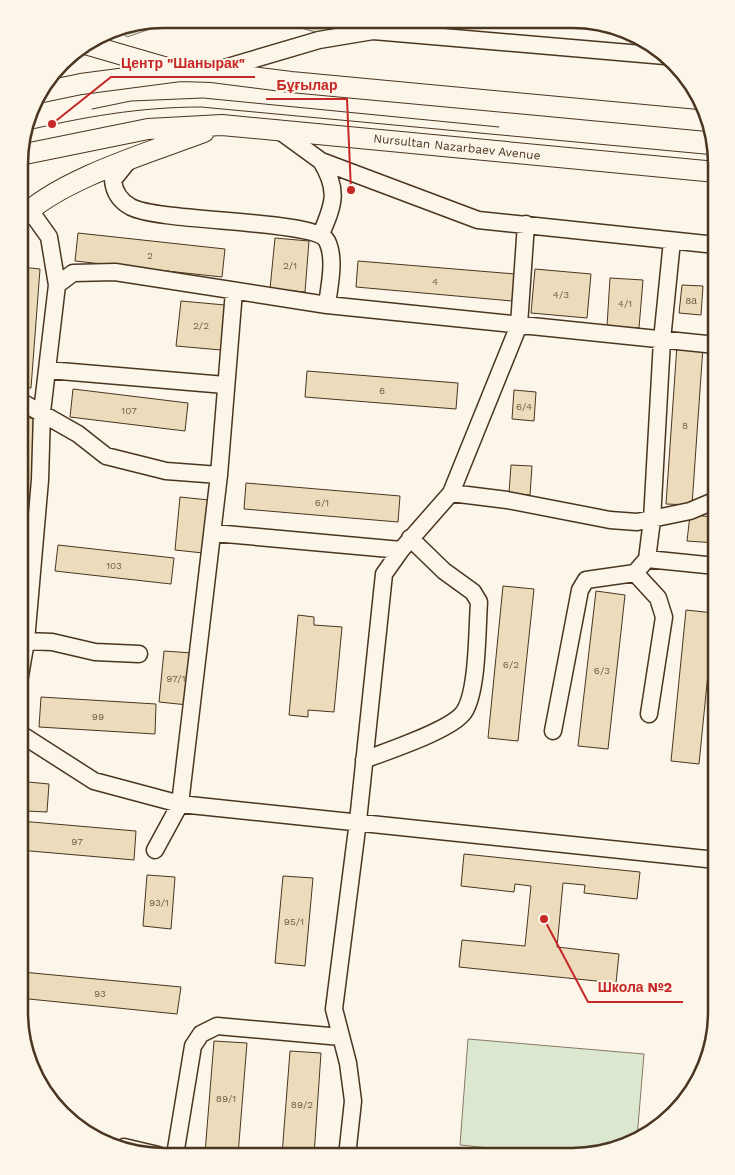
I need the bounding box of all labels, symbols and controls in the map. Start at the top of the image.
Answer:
callout: Центр "Шанырак" [111,48,255,77]
text: Центр "Шанырак" [121,55,245,71]
callout: Бұғылар [266,70,347,99]
text: Бұғылар [277,77,337,93]
street label: Nursultan Nazarbaev Avenue [373,131,541,163]
house number: 2 [147,250,153,261]
house number: 2/1 [283,260,297,271]
house number: 4 [432,276,438,287]
house number: 4/3 [553,289,569,300]
house number: 8а [685,295,697,306]
house number: 4/1 [618,298,632,309]
house number: 2/2 [193,320,209,331]
house number: 6 [379,385,385,396]
house number: 6/4 [516,401,532,412]
house number: 107 [121,405,137,416]
house number: 8 [682,420,688,431]
house number: 6/1 [315,497,329,508]
house number: 103 [106,560,122,571]
house number: 6/2 [503,659,519,670]
house number: 6/3 [594,665,610,676]
house number: 97/1 [166,673,186,684]
house number: 99 [92,711,104,722]
house number: 97 [71,836,83,847]
house number: 93/1 [149,897,169,908]
house number: 95/1 [284,916,304,927]
callout: Школа №2 [588,973,683,1002]
text: Школа №2 [598,979,672,995]
house number: 93 [94,988,106,999]
house number: 89/1 [216,1093,236,1104]
house number: 89/2 [291,1099,313,1110]

